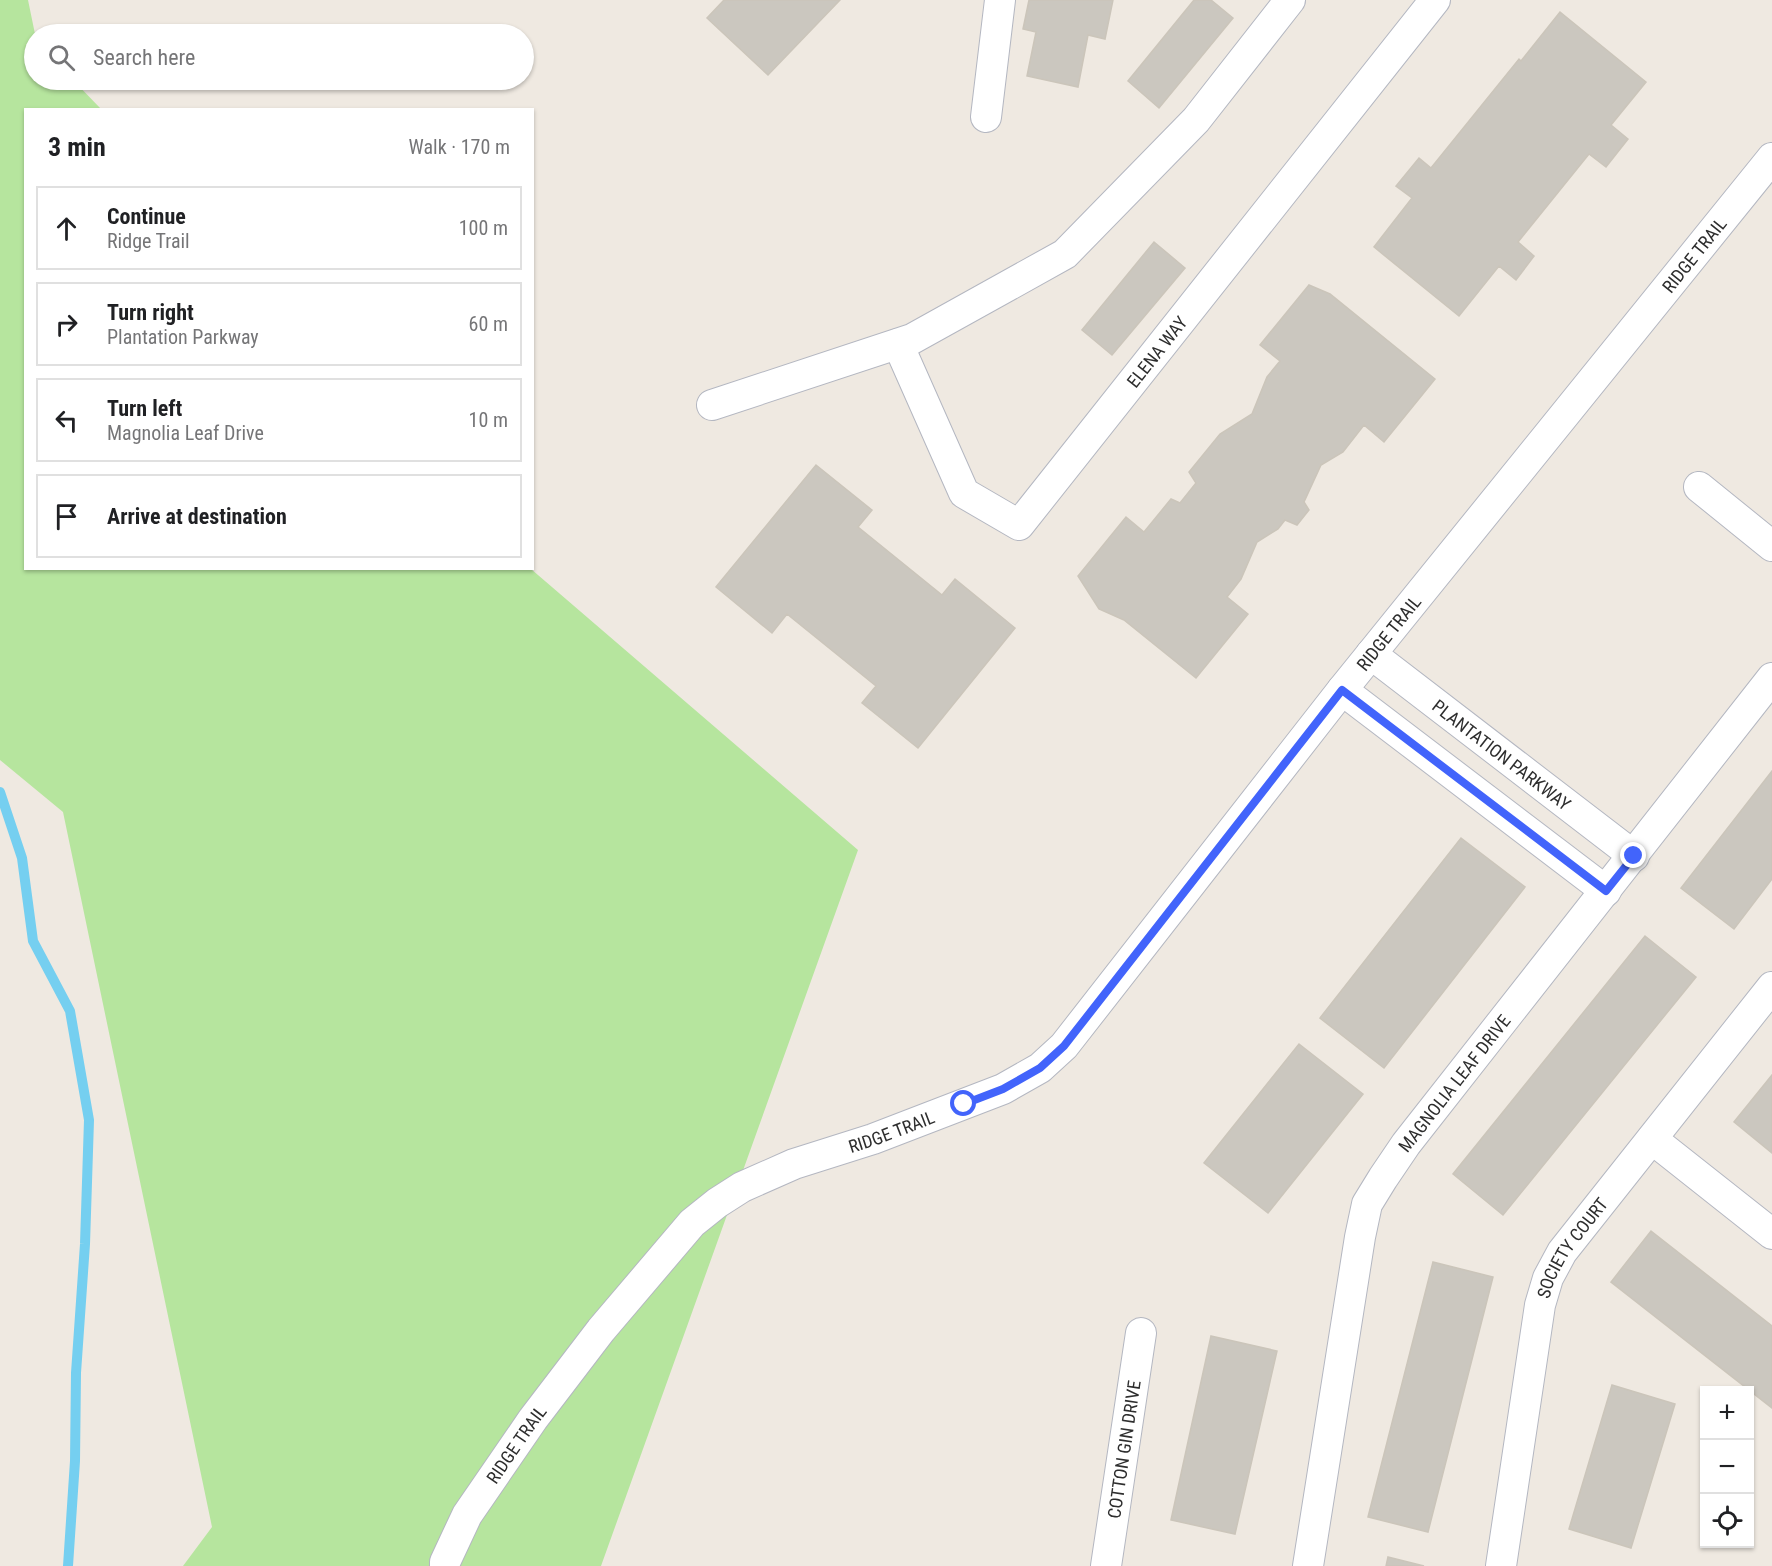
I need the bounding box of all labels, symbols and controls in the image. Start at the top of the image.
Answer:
search box [24,24,534,90]
icon: search [45,41,78,74]
text: Search here [93,45,195,70]
text: 3 min [48,132,106,162]
text: Walk · 170 m [409,135,510,159]
text: Continue [107,204,186,229]
icon: ahead [50,212,83,245]
street label: RIDGE TRAIL [1657,213,1731,296]
text: 100 m [459,216,508,240]
text: Ridge Trail [107,229,190,253]
text: Turn right [107,300,194,325]
icon: right [50,308,83,341]
street label: ELENA WAY [1122,311,1191,391]
text: 60 m [469,312,508,336]
text: Plantation Parkway [107,325,259,349]
text: Turn left [107,396,182,421]
icon: left [50,404,83,437]
text: 10 m [469,408,508,432]
text: Magnolia Leaf Drive [107,421,264,445]
icon: arrive [50,500,83,533]
text: Arrive at destination [107,504,287,529]
street label: RIDGE TRAIL [1352,591,1425,674]
street label: PLANTATION PARKWAY [1429,695,1576,815]
route end [1620,842,1646,868]
street label: MAGNOLIA LEAF DRIVE [1394,1010,1514,1156]
route start [950,1090,976,1116]
street label: RIDGE TRAIL [846,1106,938,1157]
street label: SOCIETY COURT [1532,1193,1612,1300]
street label: COTTON GIN DRIVE [1103,1379,1144,1520]
map controls [1700,1386,1754,1548]
button: + [1700,1386,1754,1440]
street label: RIDGE TRAIL [482,1401,551,1487]
button: − [1700,1440,1754,1494]
button: locate [1700,1494,1754,1548]

